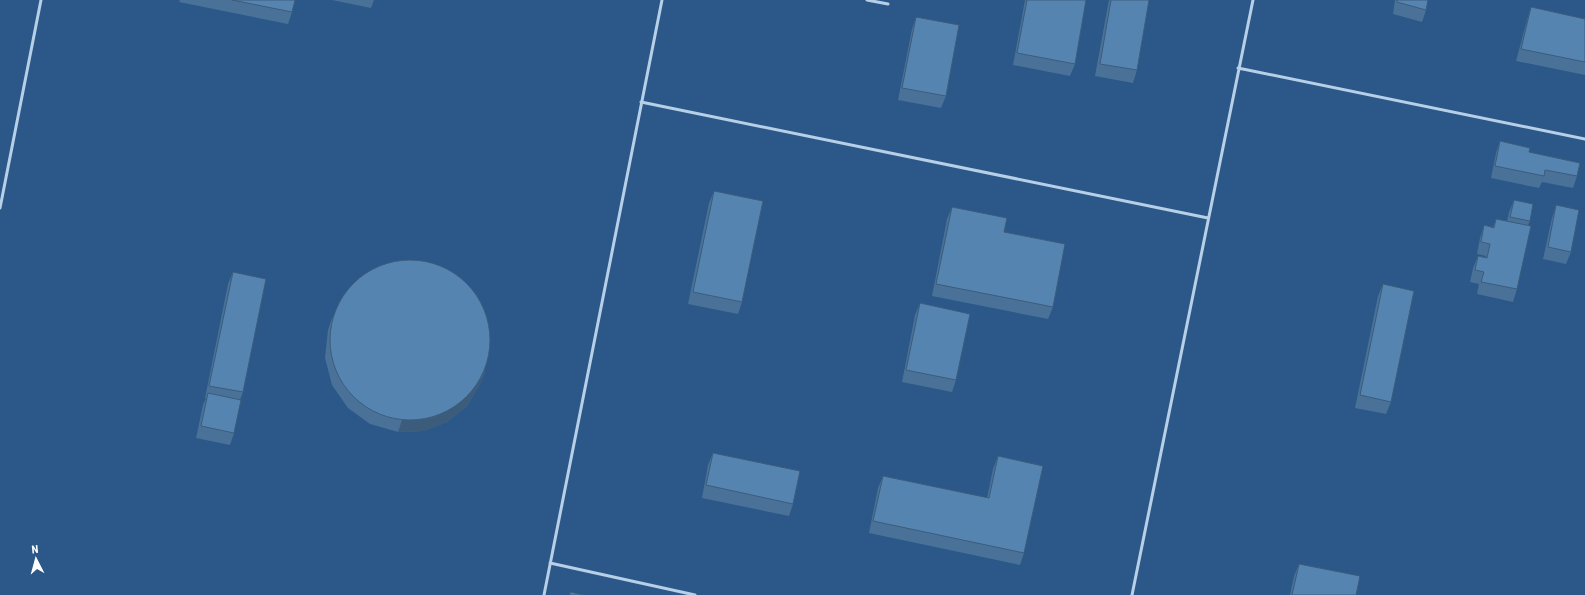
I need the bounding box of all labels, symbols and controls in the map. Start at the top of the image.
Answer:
north arrow [16,539,56,579]
text: N [31,543,39,556]

